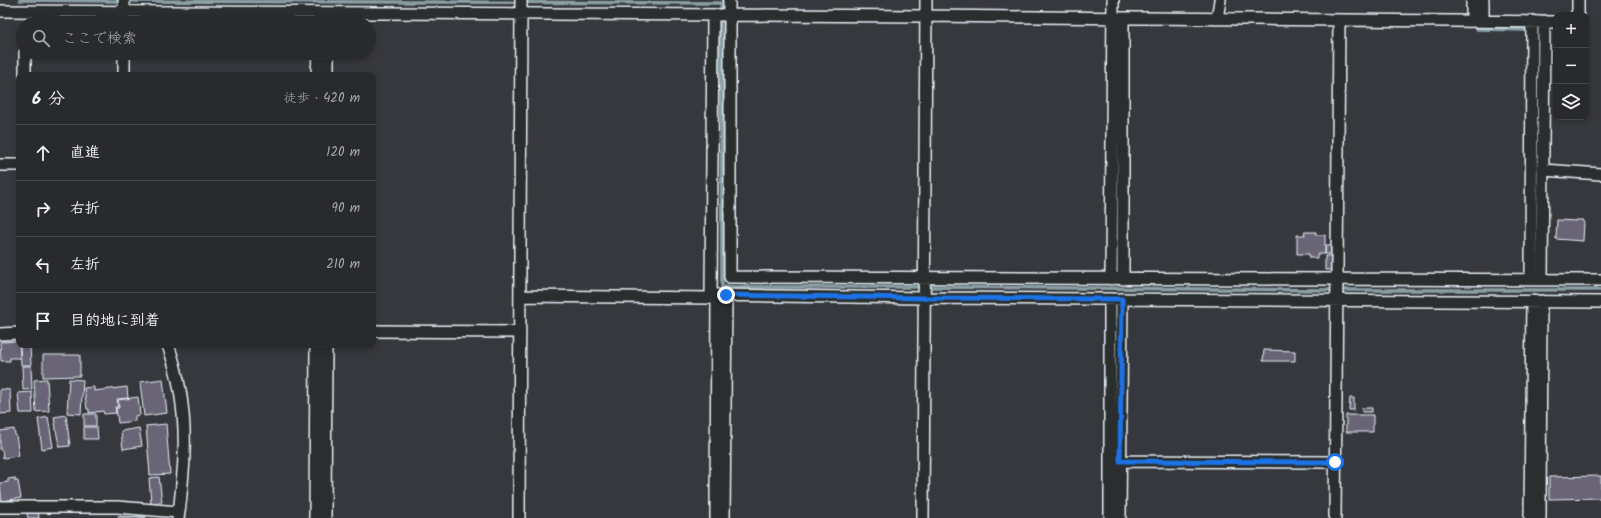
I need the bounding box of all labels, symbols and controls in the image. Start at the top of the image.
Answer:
map controls [1553,12,1589,120]
button: + [1553,12,1589,48]
search box [16,16,376,60]
icon: search [30,27,52,49]
text: ここで検索 [62,27,137,51]
button: − [1553,48,1589,84]
button: layers [1553,84,1589,120]
text: 6 分 [32,86,65,113]
text: 徒歩 · 420 m [284,88,360,109]
text: 直進 [70,141,100,165]
icon: ahead [32,142,54,164]
text: 120 m [326,142,360,163]
text: 右折 [70,197,100,221]
icon: right [32,198,54,220]
text: 90 m [332,198,360,219]
text: 左折 [70,253,100,277]
icon: left [32,254,54,276]
text: 210 m [326,254,360,275]
route end [717,286,735,304]
text: 目的地に到着 [70,309,160,333]
icon: arrive [32,310,54,332]
route start [1326,453,1344,471]

